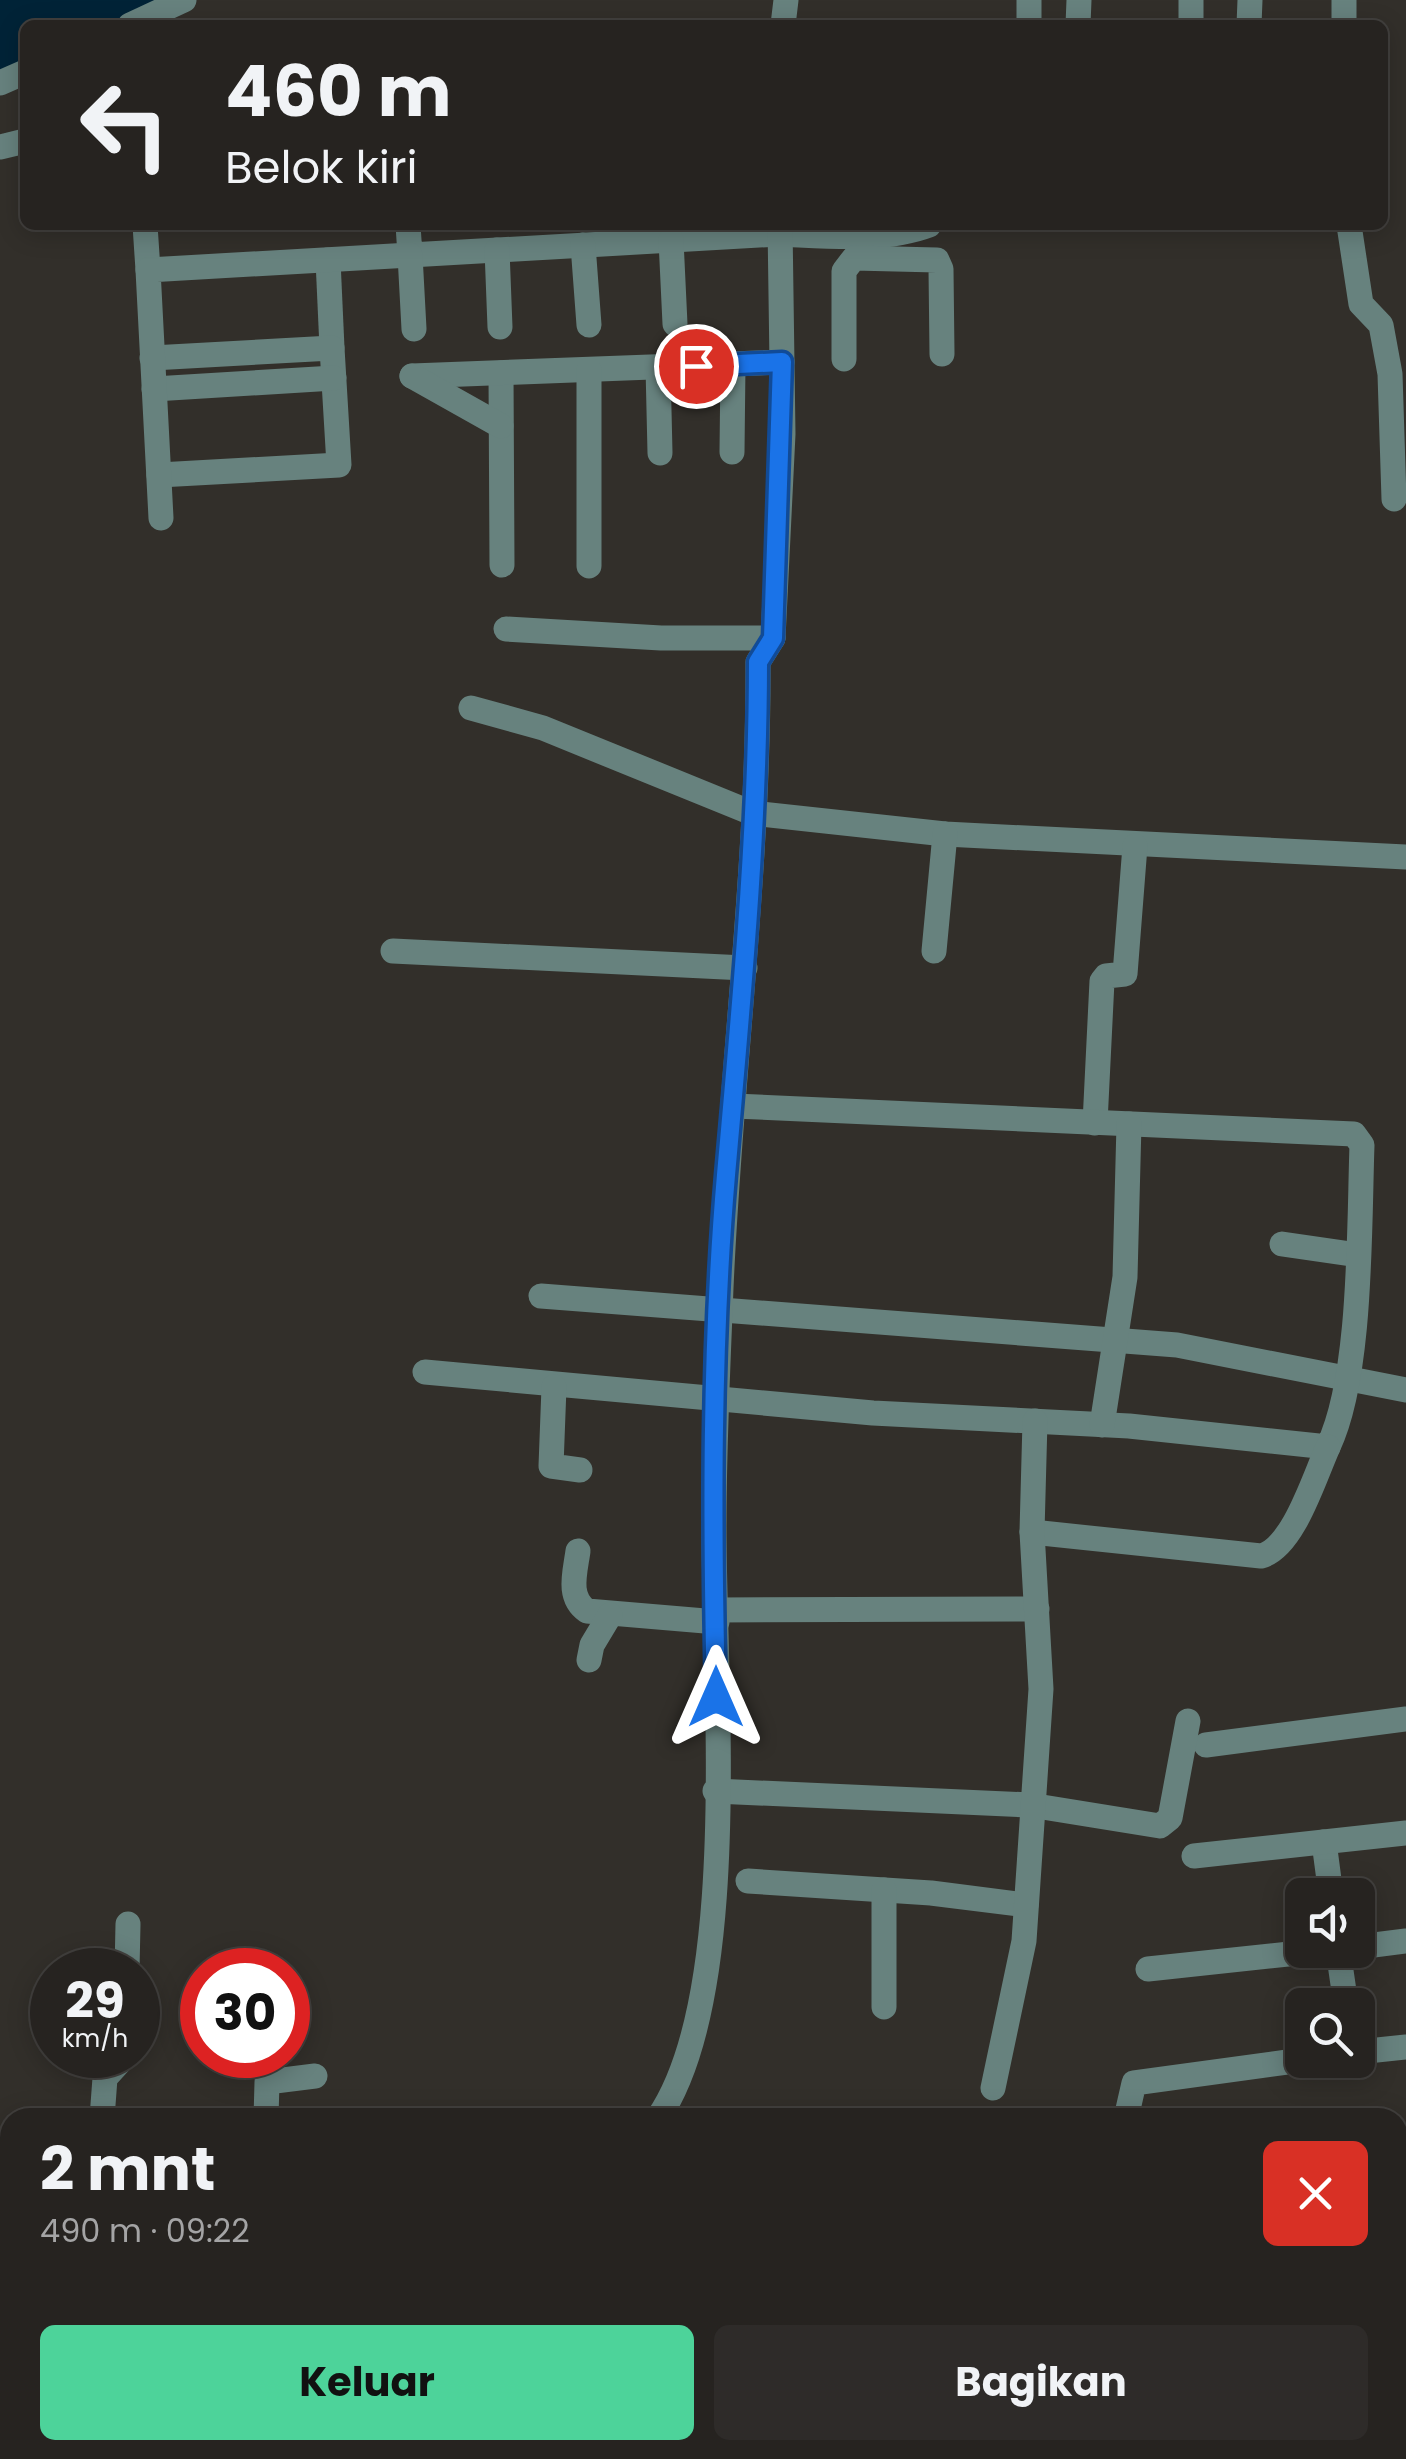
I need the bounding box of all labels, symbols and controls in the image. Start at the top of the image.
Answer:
text: 460 m [225,42,452,141]
icon: left [60,60,190,190]
text: Belok kiri [225,136,418,199]
pin [654,324,739,409]
icon: arrive [669,339,724,394]
position arrow [664,1645,768,1749]
map controls [1285,1878,1375,2078]
button: sound [1285,1878,1375,1968]
speed limit sign: 30 [180,1948,310,2078]
text: 29 [65,1965,125,2036]
button: search [1285,1988,1375,2078]
text: km/h [62,2021,128,2056]
text: 2 mnt [40,2127,215,2211]
button: close [1263,2141,1368,2246]
text: 490 m · 09:22 [40,2208,250,2253]
button: Keluar [40,2325,694,2440]
button: Bagikan [714,2325,1368,2440]

